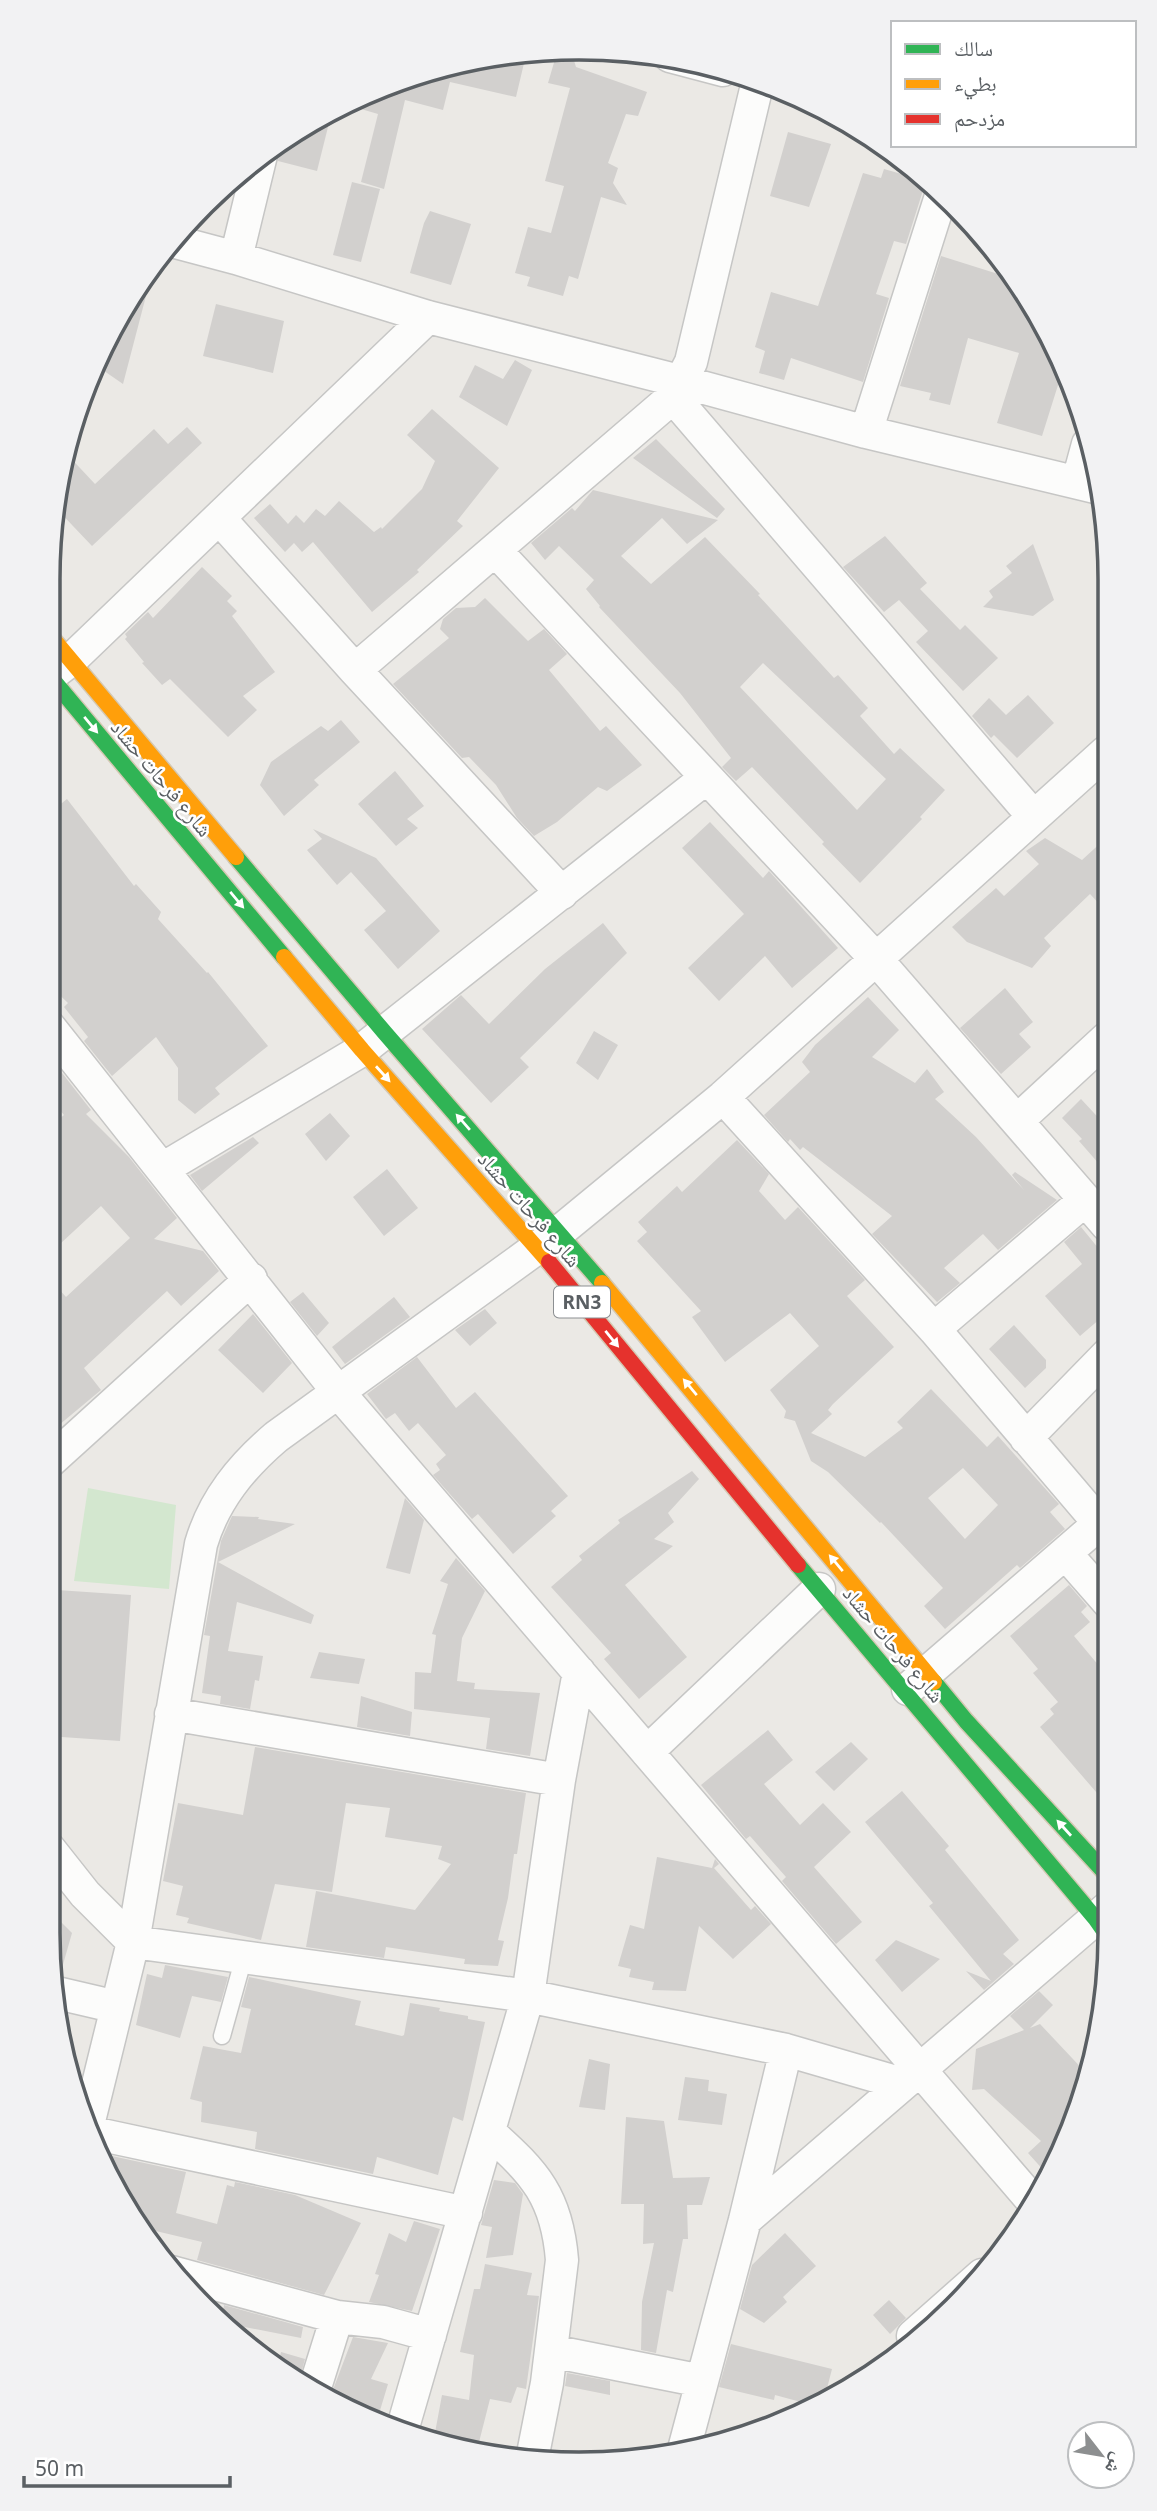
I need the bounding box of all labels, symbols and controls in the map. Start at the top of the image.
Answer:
legend [891,21,1136,147]
text: سالك [954,34,993,62]
text: بطيء [954,69,997,100]
text: مزدحم [954,104,1005,133]
street label: شارع فرحات حشاد [105,714,219,842]
one-way arrow [83,717,98,734]
one-way arrow [229,891,245,909]
one-way arrow [375,1065,391,1083]
one-way arrow [455,1113,471,1130]
street label: شارع فرحات حشاد [472,1145,588,1273]
road number: RN3 [554,1286,610,1318]
one-way arrow [604,1330,619,1347]
one-way arrow [683,1379,698,1397]
one-way arrow [828,1554,843,1572]
street label: شارع فرحات حشاد [837,1580,951,1708]
one-way arrow [1056,1820,1072,1837]
north arrow [1066,2420,1136,2490]
scale bar [24,2444,231,2488]
text: ش [1099,2448,1132,2479]
text: 50 m [35,2454,84,2482]

